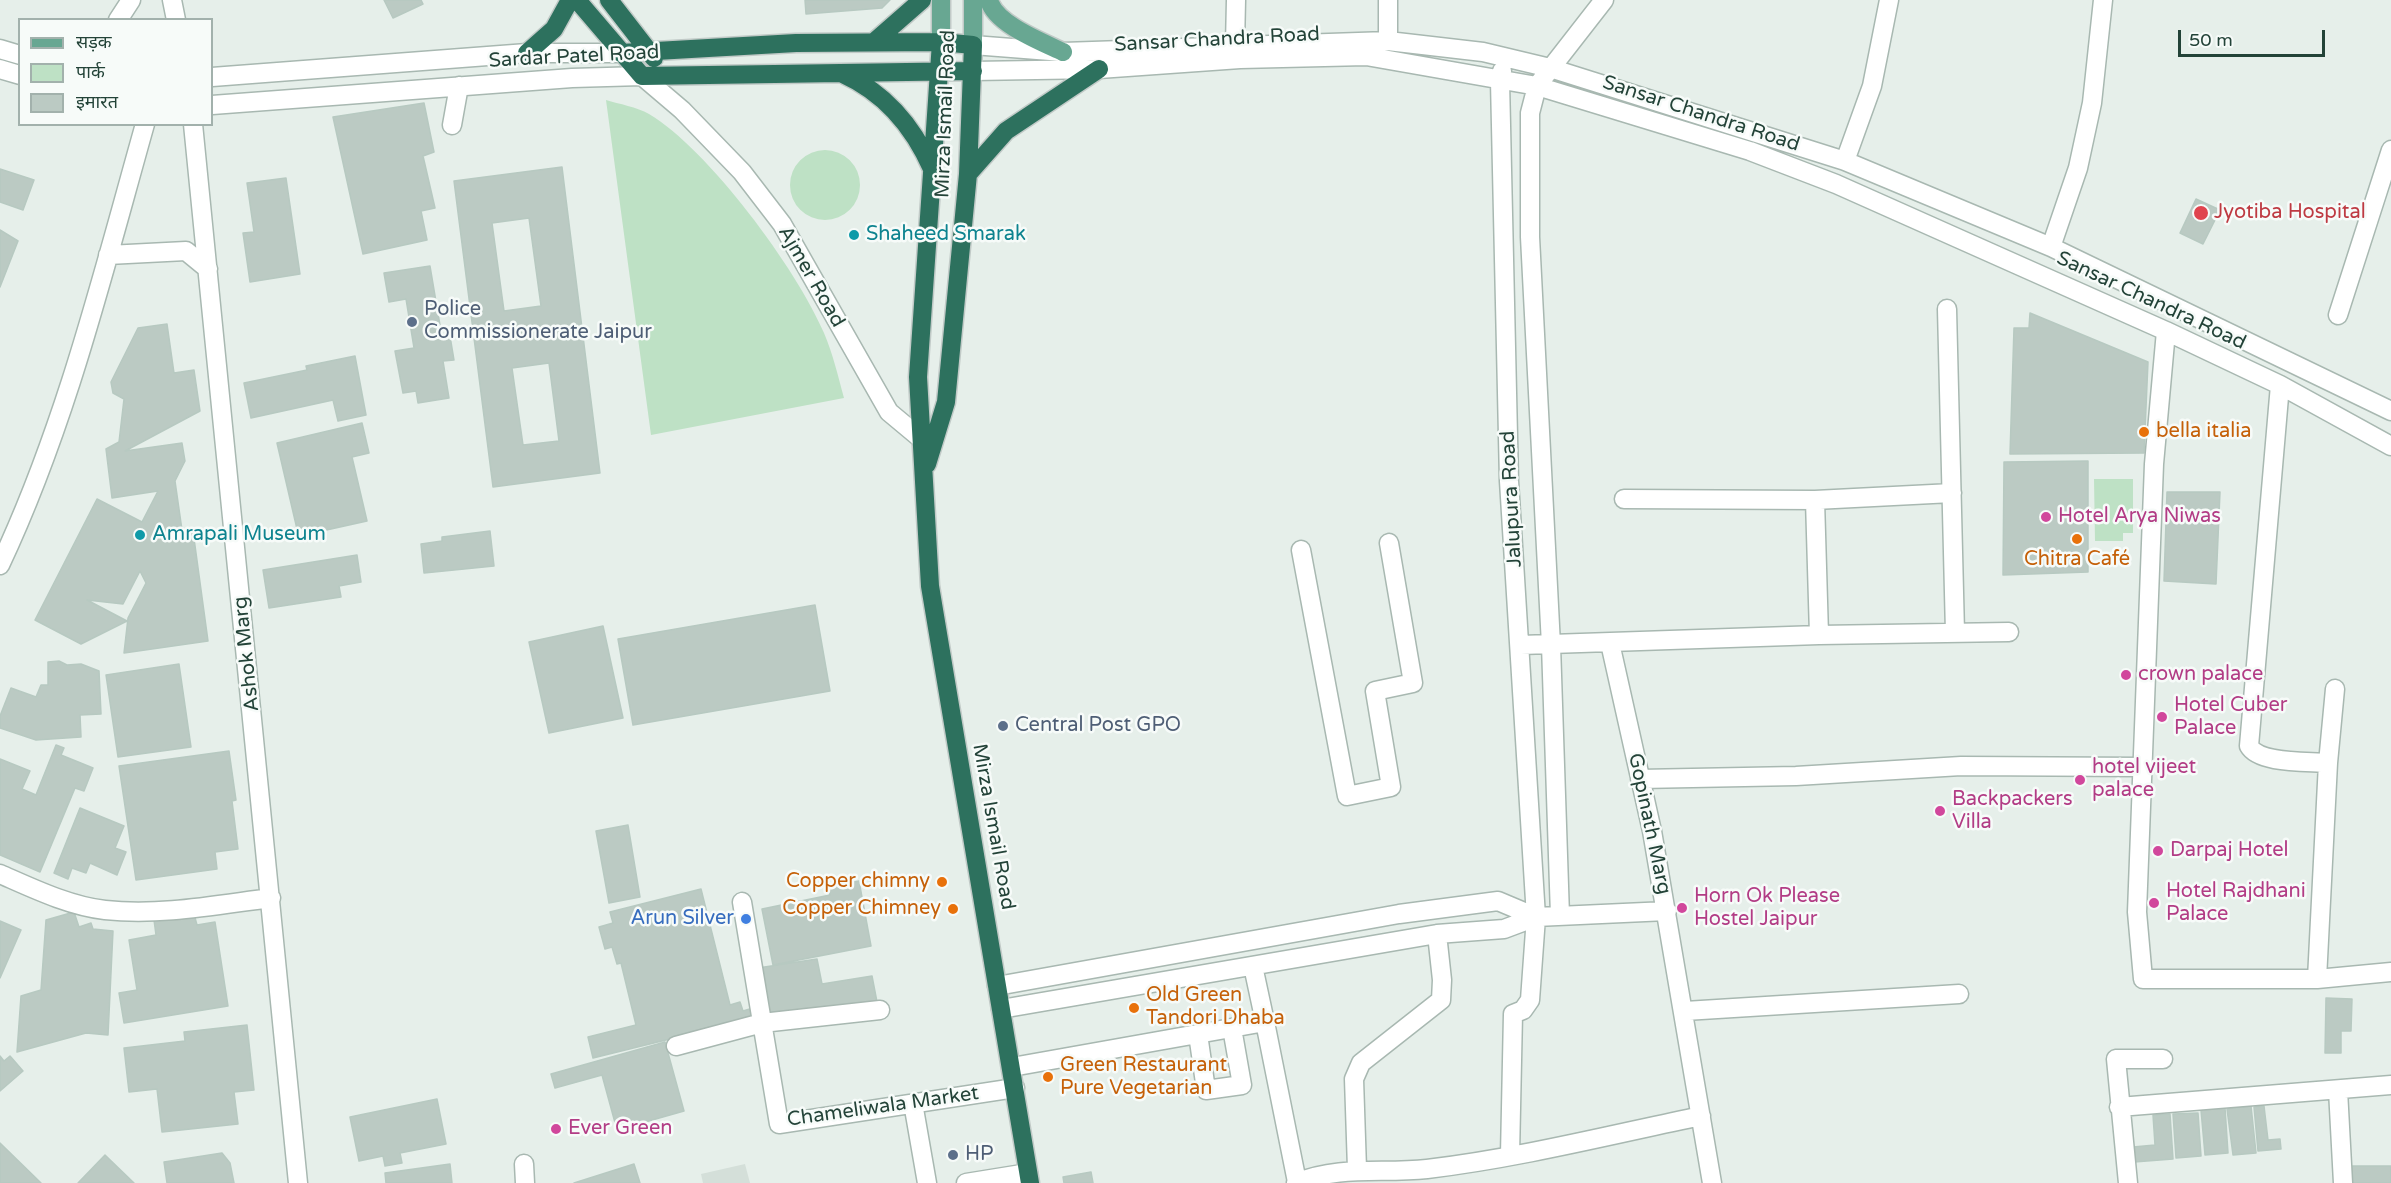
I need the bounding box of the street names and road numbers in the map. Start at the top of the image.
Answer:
street label: Sansar Chandra Road [1114,23,1320,57]
street label: Mirza Ismail Road [931,30,961,198]
street label: Sardar Patel Road [488,41,660,73]
street label: Sansar Chandra Road [1599,71,1803,157]
street label: Ajmer Road [772,222,850,332]
street label: Sansar Chandra Road [2053,247,2249,355]
street label: Jalupura Road [1496,430,1528,568]
street label: Ashok Marg [229,595,265,713]
street label: Mirza Ismail Road [967,742,1019,912]
street label: Gopinath Marg [1622,751,1676,897]
street label: Chameliwala Market [786,1082,980,1132]

